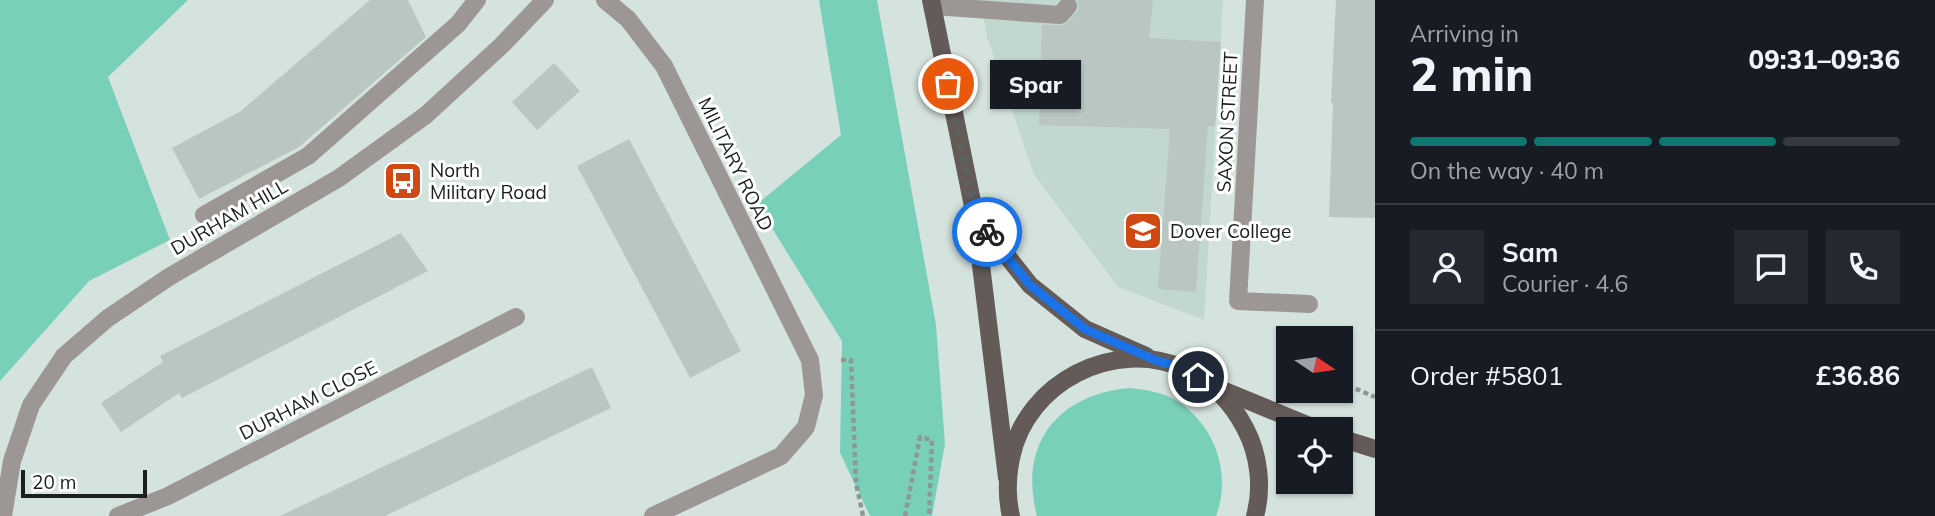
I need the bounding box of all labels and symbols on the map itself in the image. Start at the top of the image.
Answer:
street label: SAXON STREET [1211,51,1243,193]
pin [918,54,978,114]
callout: Spar [990,60,1081,108]
street label: MILITARY ROAD [693,93,779,235]
place label: North Military Road [430,158,547,204]
bus stop icon: North Military Road [382,160,424,202]
street label: DURHAM HILL [166,173,292,260]
courier [952,197,1022,267]
school or university icon: Dover College [1122,210,1164,252]
place label: Dover College [1170,219,1291,243]
north arrow [1276,326,1353,402]
pin [1168,347,1228,407]
street label: DURHAM CLOSE [235,355,381,445]
scale bar [21,467,147,499]

